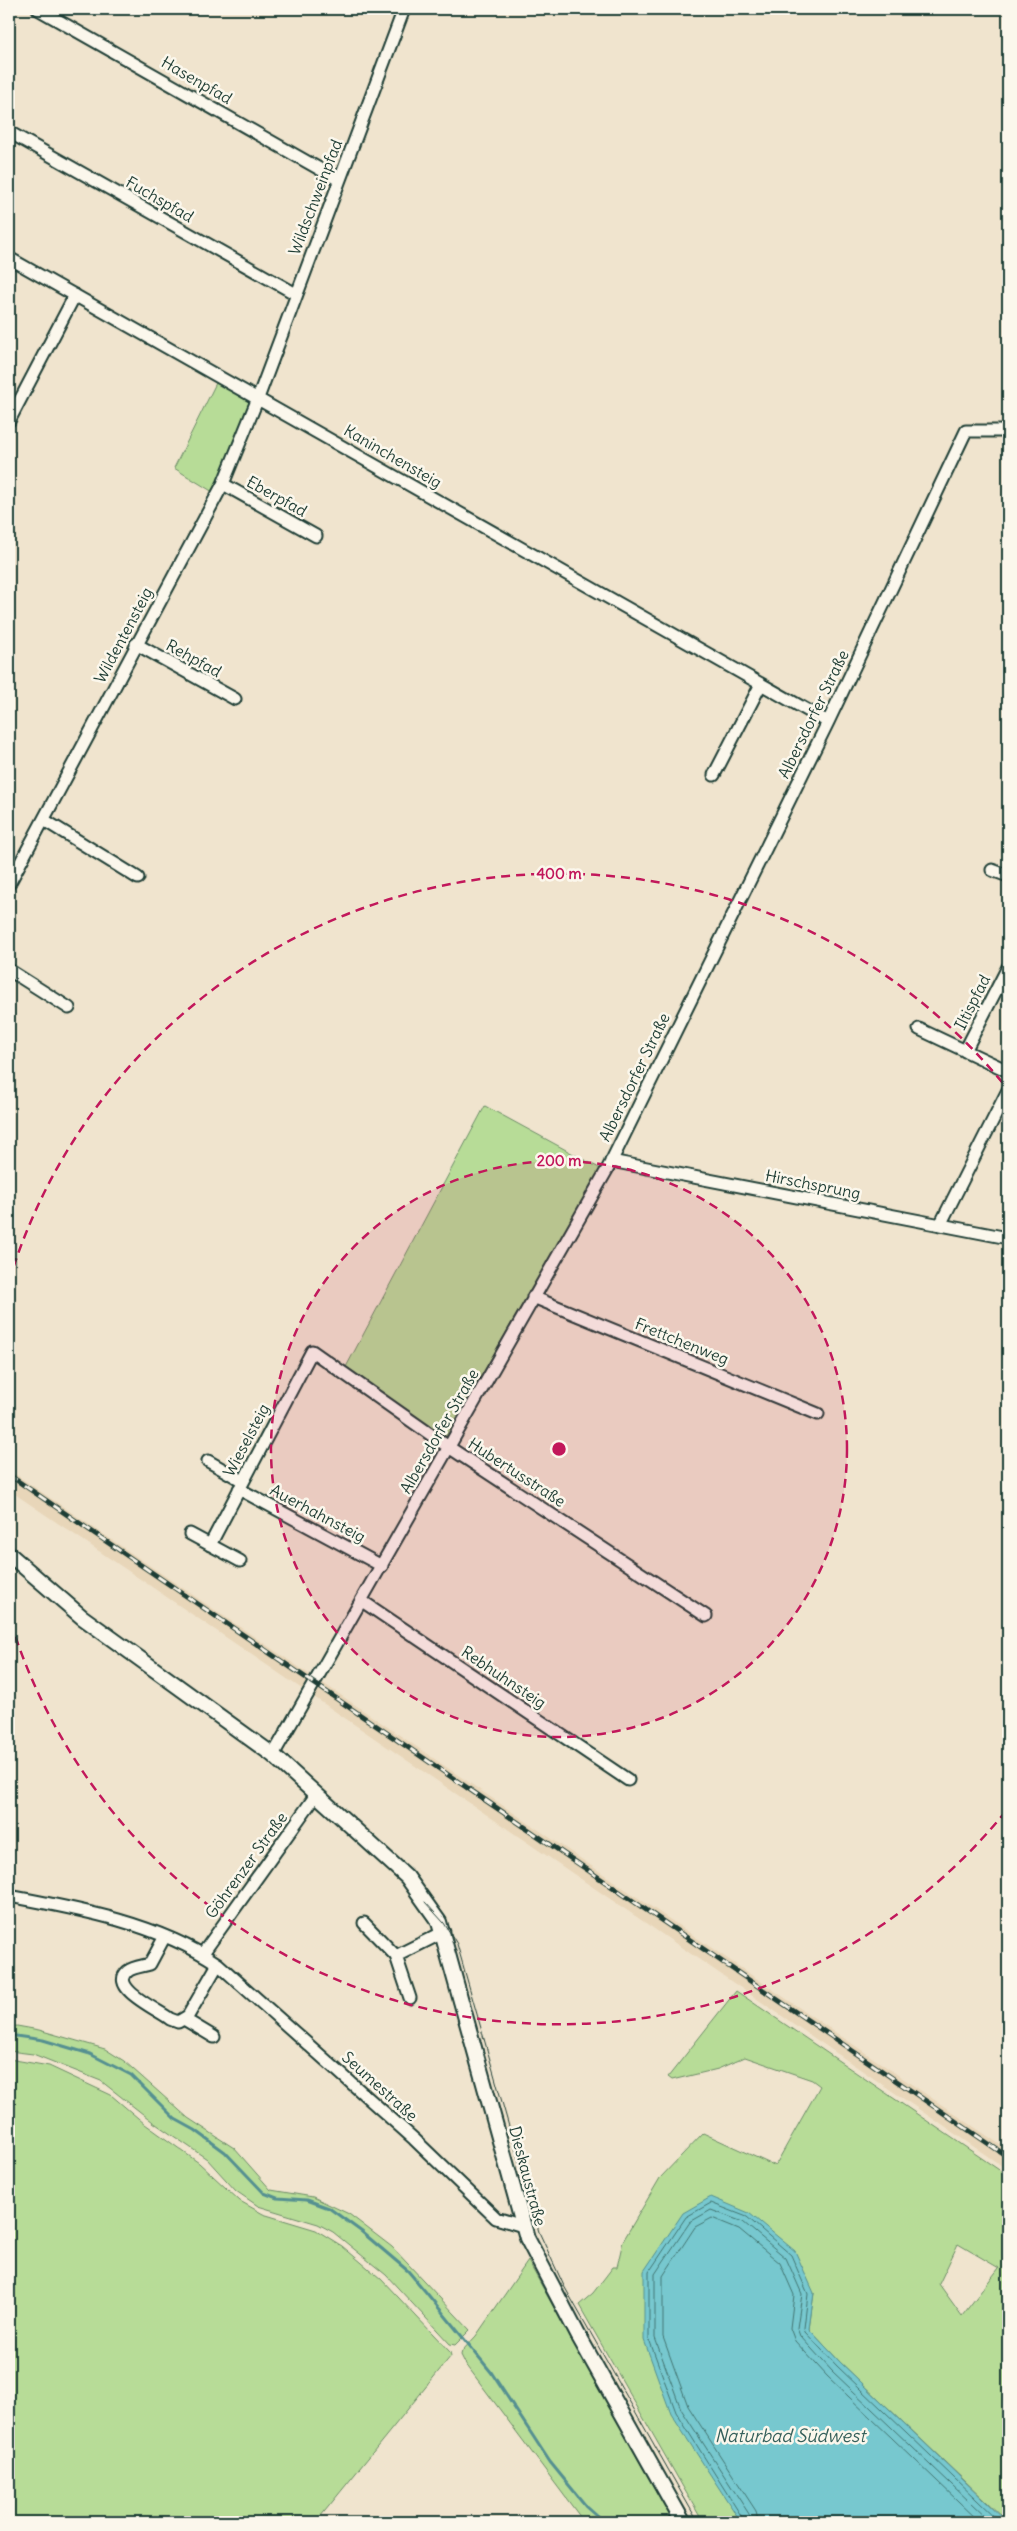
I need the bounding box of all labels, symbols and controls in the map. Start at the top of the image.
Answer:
street label: Hasenpfad [158,52,236,108]
street label: Wildschweinpfad [284,136,346,258]
street label: Fuchspfad [123,172,197,226]
street label: Kaninchensteig [340,420,446,492]
street label: Eberpfad [243,471,311,521]
street label: Wildentensteig [89,584,157,686]
street label: Rehpfad [163,635,225,681]
street label: Albersdorfer Straße [773,646,853,782]
text: 400 m [536,864,582,883]
street label: Iltispfad [950,971,994,1033]
street label: Albersdorfer Straße [594,1009,674,1145]
text: 200 m [537,1151,581,1170]
street label: Hirschsprung [764,1165,862,1203]
street label: Frettchenweg [632,1313,732,1369]
street label: Albersdorfer Straße [395,1365,483,1497]
street label: Wieselsteig [218,1400,274,1480]
street label: Hubertusstraße [464,1433,570,1511]
centre of rings [550,1440,568,1458]
street label: Auerhahnsteig [267,1479,369,1547]
street label: Rebhuhnsteig [458,1641,550,1713]
street label: Göhrenzer Straße [201,1808,291,1922]
street label: Seumestraße [338,2047,422,2125]
street label: Dieskaustraße [505,2124,551,2228]
water label: Naturbad Südwest [715,2424,867,2447]

